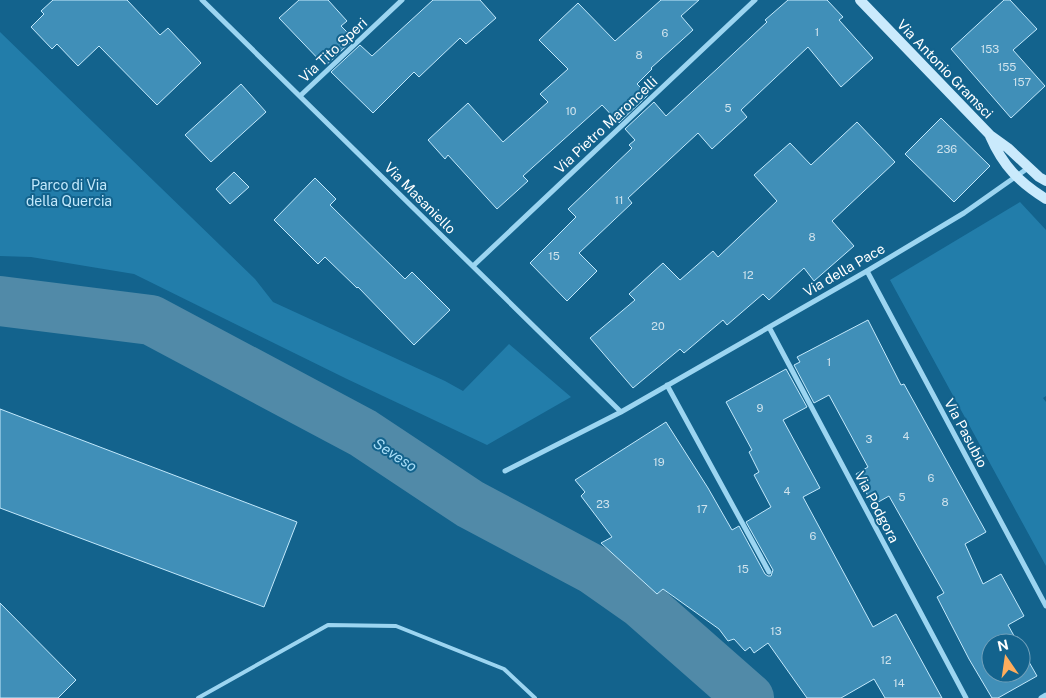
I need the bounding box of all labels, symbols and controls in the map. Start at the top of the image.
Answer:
street label: Via Tito Speri [296,15,370,85]
street label: Via Antonio Gramsci [894,16,996,122]
house number: 1 [815,26,819,38]
house number: 6 [662,27,669,39]
house number: 153 [981,43,999,55]
house number: 8 [635,49,643,61]
house number: 155 [998,61,1016,73]
street label: Via Pietro Maroncelli [551,73,661,177]
house number: 157 [1013,76,1031,88]
house number: 5 [724,102,732,114]
house number: 10 [565,105,577,117]
house number: 236 [937,143,957,155]
street label: Via Masaniello [381,159,459,237]
park label: Parco di Via della Quercia [26,177,112,209]
house number: 11 [615,194,623,206]
house number: 8 [808,231,816,243]
street label: Via della Pace [800,240,888,300]
house number: 15 [548,250,560,262]
house number: 12 [742,269,754,281]
house number: 20 [651,320,665,332]
house number: 1 [827,356,831,368]
street label: Via Pasubio [941,396,991,470]
house number: 9 [757,402,764,414]
house number: 4 [903,430,910,442]
house number: 3 [866,433,873,445]
water label: Seveso [370,434,420,475]
house number: 19 [653,456,665,468]
street label: Via Podgora [852,469,902,545]
house number: 6 [928,472,935,484]
house number: 4 [784,485,791,497]
house number: 5 [898,491,906,503]
house number: 8 [941,496,949,508]
house number: 23 [596,498,610,510]
house number: 17 [696,503,708,515]
house number: 6 [810,530,817,542]
house number: 15 [737,563,749,575]
house number: 13 [770,625,782,637]
north arrow [981,633,1031,683]
text: N [996,636,1010,654]
house number: 12 [880,654,892,666]
house number: 14 [893,677,905,689]

